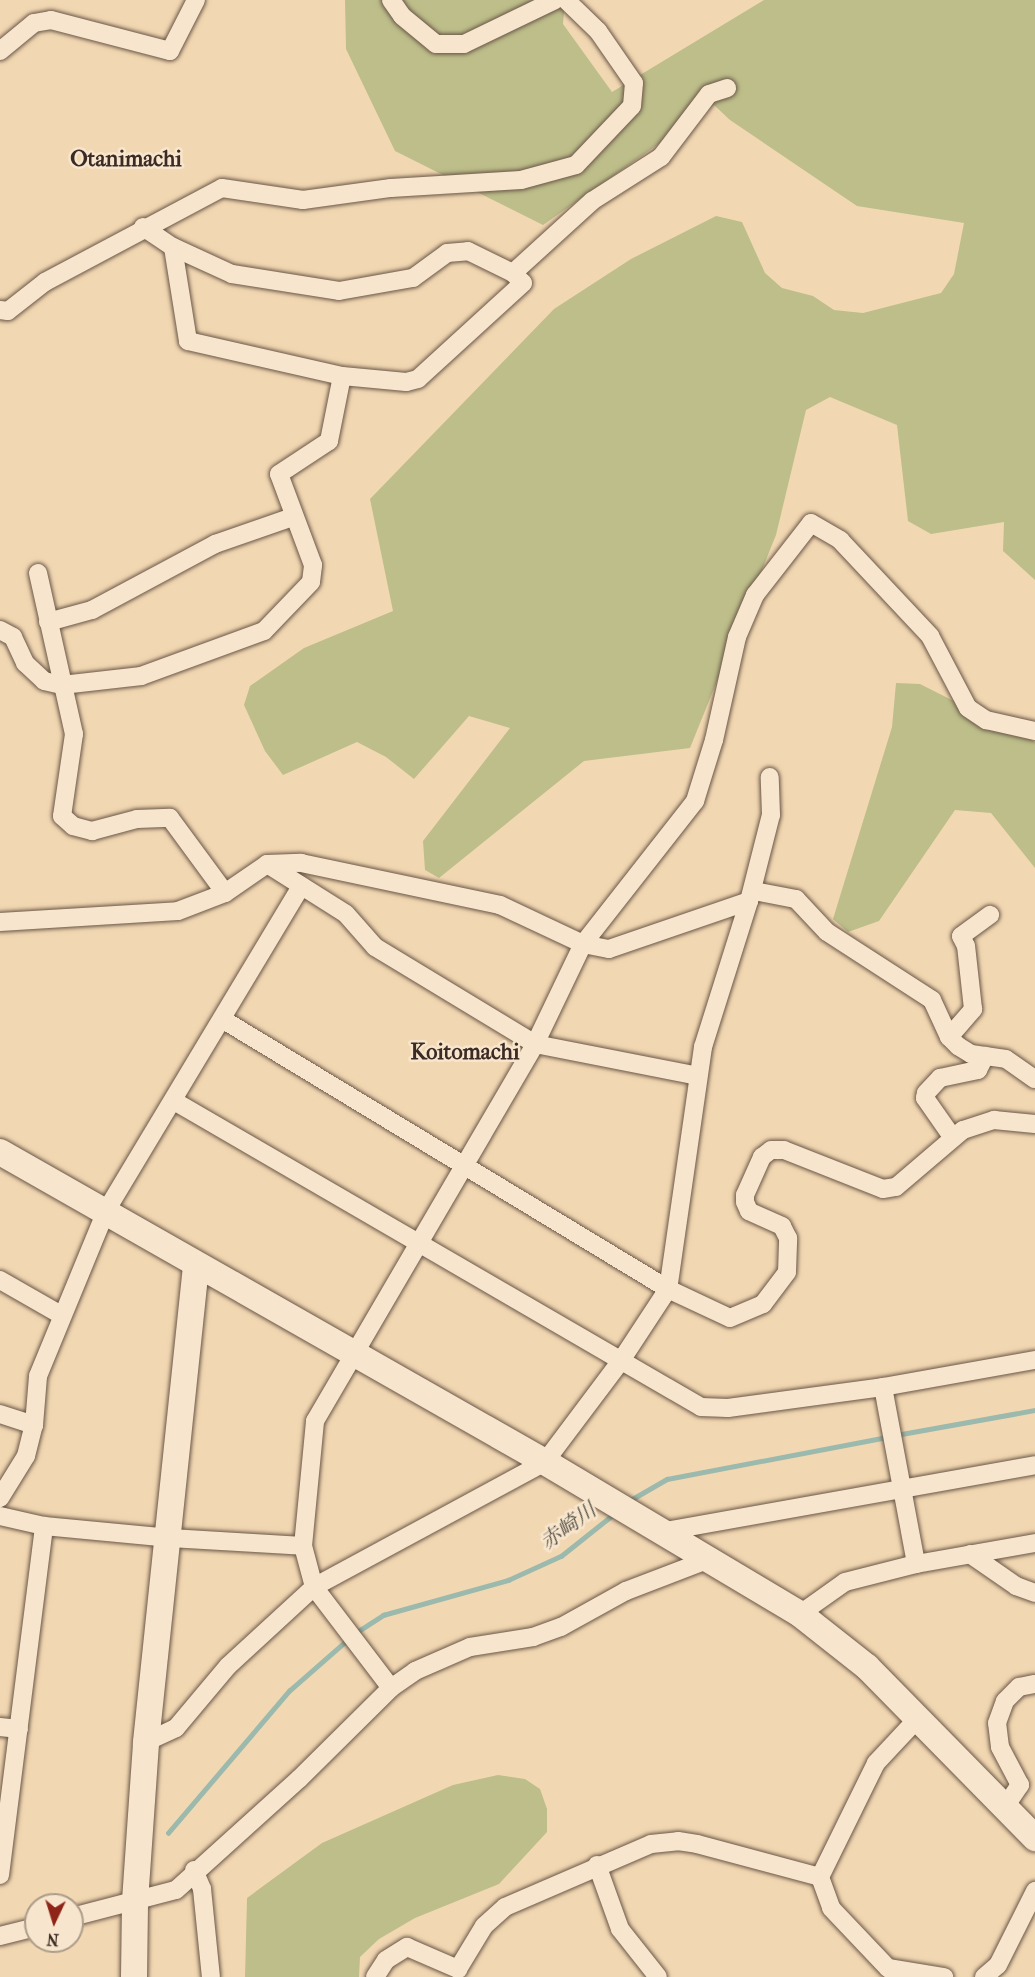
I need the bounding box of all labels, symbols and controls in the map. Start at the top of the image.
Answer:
district label: Otanimachi [70,147,182,173]
district label: Koitomachi [411,1040,519,1066]
water label: 赤崎川 [535,1497,601,1555]
north arrow [24,1893,84,1953]
text: N [46,1930,60,1949]

